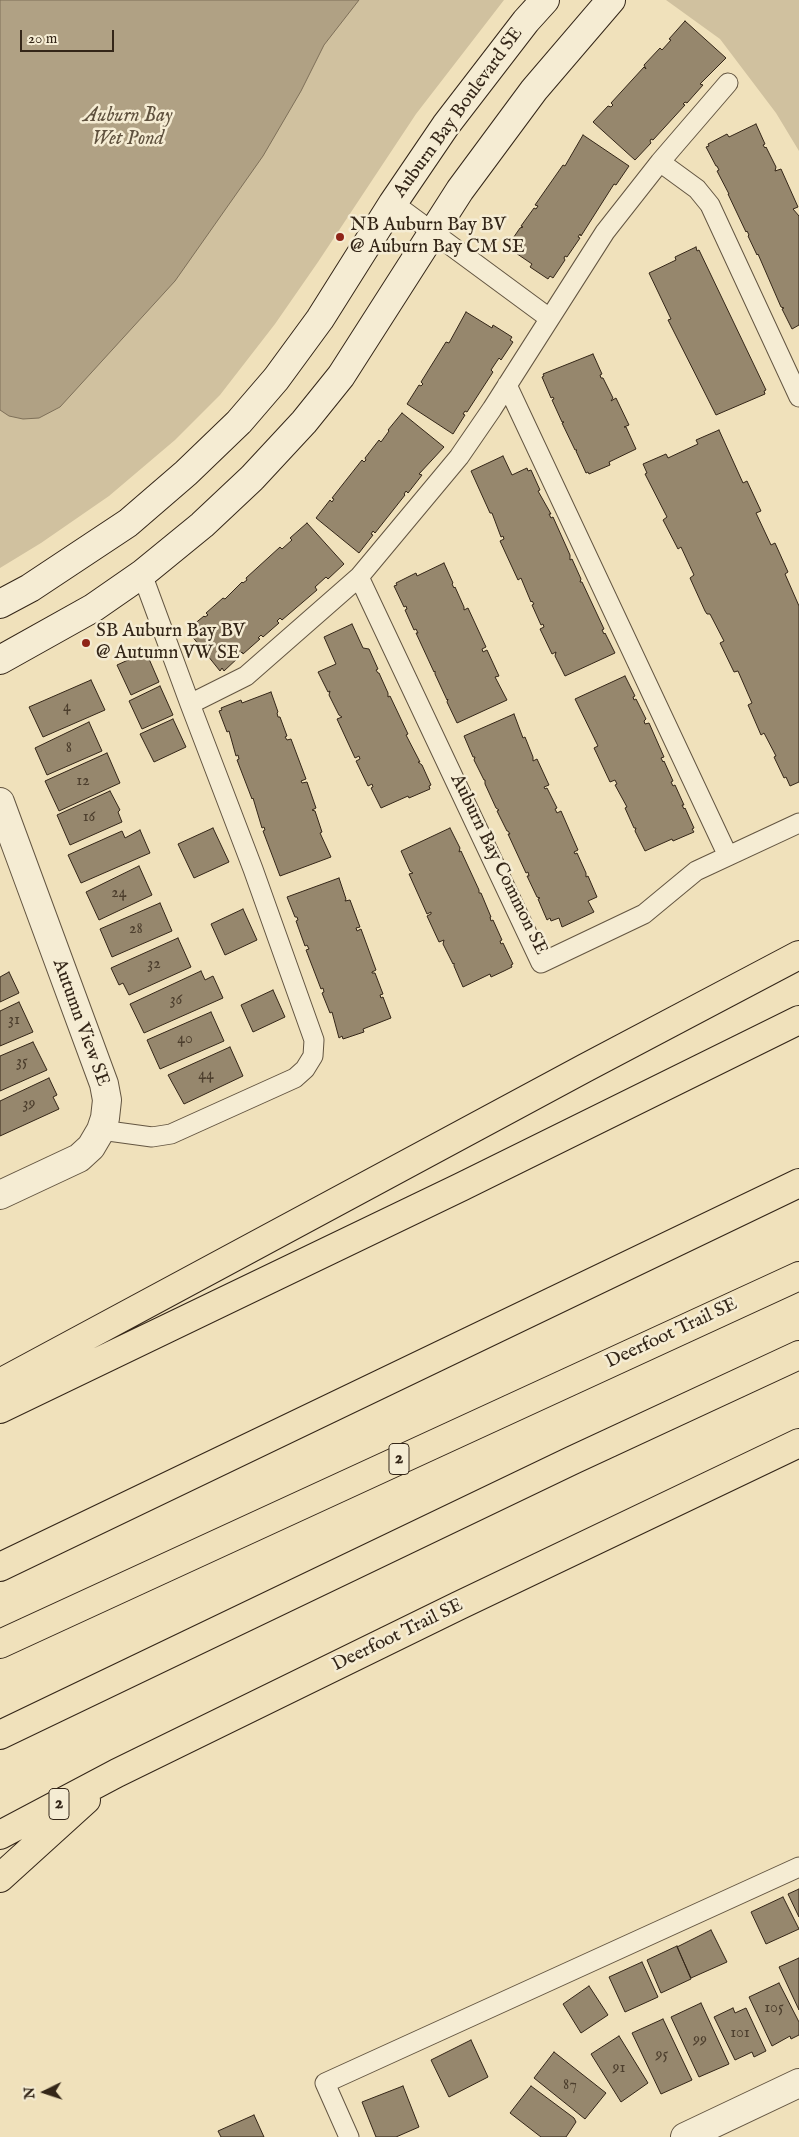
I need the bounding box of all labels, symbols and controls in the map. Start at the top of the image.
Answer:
scale bar [22,20,116,52]
street label: Auburn Bay Boulevard SE [389,23,529,203]
text: 20 m [28,29,57,48]
water label: Auburn Bay Wet Pond [84,105,172,152]
place label: NB Auburn Bay BV @ Auburn Bay CM SE [350,215,525,259]
marker: NB Auburn Bay BV @ Auburn Bay CM SE [334,231,346,243]
place label: SB Auburn Bay BV @ Autumn VW SE [96,621,245,665]
marker: SB Auburn Bay BV @ Autumn VW SE [80,637,92,649]
house number: 4 [63,698,71,718]
house number: 8 [66,739,72,759]
street label: Auburn Bay Common SE [444,771,552,959]
house number: 12 [76,772,90,792]
house number: 16 [83,808,95,828]
house number: 24 [111,884,127,904]
house number: 28 [129,920,143,940]
house number: 32 [147,955,161,975]
street label: Autumn View SE [46,956,114,1090]
house number: 36 [170,991,182,1011]
house number: 31 [8,1011,20,1031]
house number: 40 [177,1030,193,1050]
house number: 35 [16,1053,28,1073]
house number: 44 [198,1066,214,1086]
house number: 39 [23,1095,35,1115]
street label: Deerfoot Trail SE [603,1294,741,1374]
road number: 2 [389,1444,409,1475]
street label: Deerfoot Trail SE [329,1595,467,1677]
road number: 2 [49,1788,69,1820]
house number: 105 [764,1999,784,2019]
house number: 101 [730,2024,750,2044]
house number: 99 [693,2031,707,2051]
house number: 95 [656,2046,668,2066]
house number: 91 [613,2059,625,2079]
north arrow [20,2067,70,2117]
house number: 87 [563,2076,577,2096]
text: N [21,2086,39,2100]

